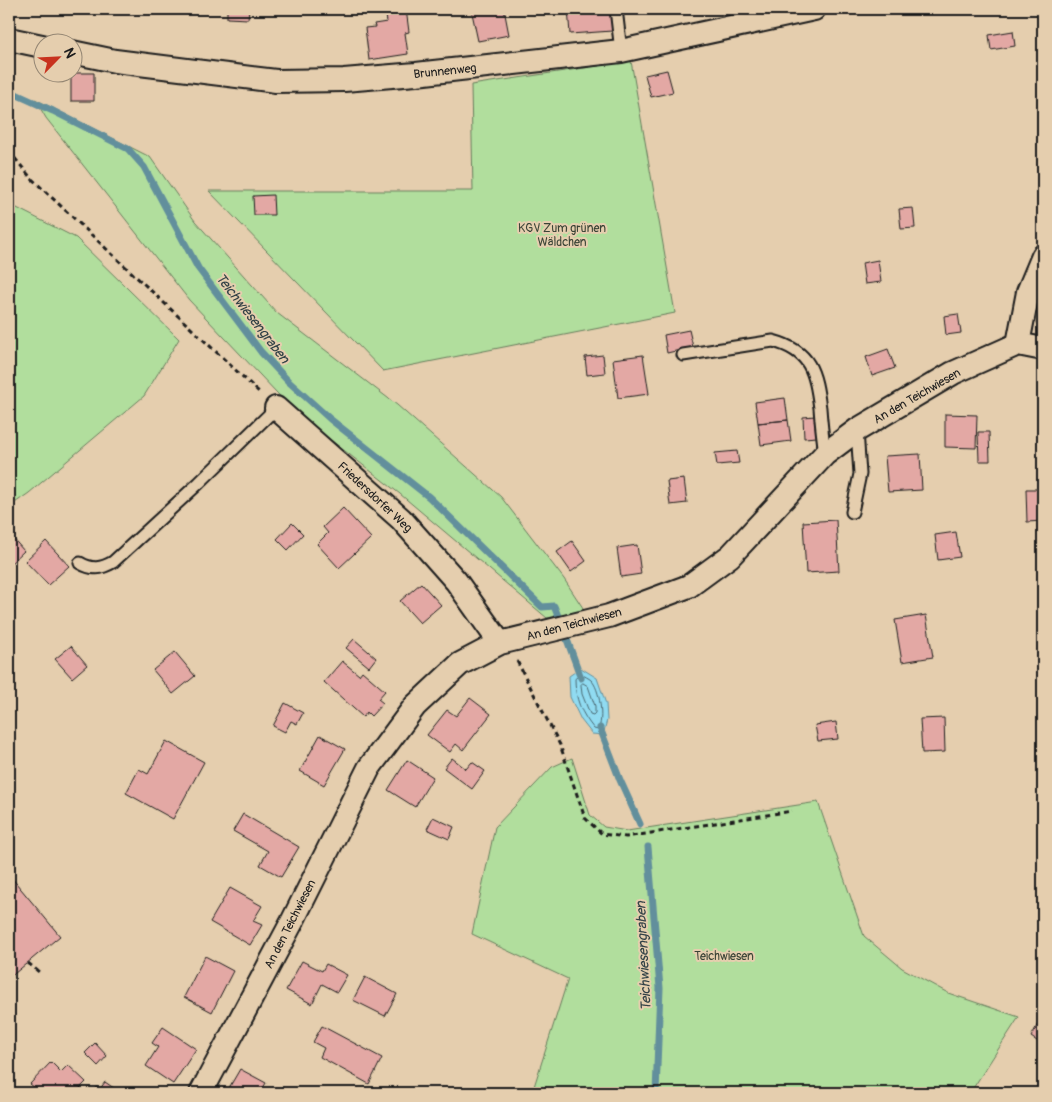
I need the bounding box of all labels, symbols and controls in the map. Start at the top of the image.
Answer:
north arrow [32,32,82,82]
text: N [60,45,79,61]
street label: Brunnenweg [413,61,477,82]
park label: KGV Zum grünen Wäldchen [518,221,606,250]
water label: Teichwiesengraben [212,270,294,368]
street label: An den Teichwiesen [871,365,964,427]
street label: Friedersdorfer Weg [334,459,415,536]
street label: An den Teichwiesen [525,605,624,644]
street label: An den Teichwiesen [262,877,319,971]
water label: Teichwiesengraben [632,900,655,1011]
park label: Teichwiesen [694,949,754,964]

